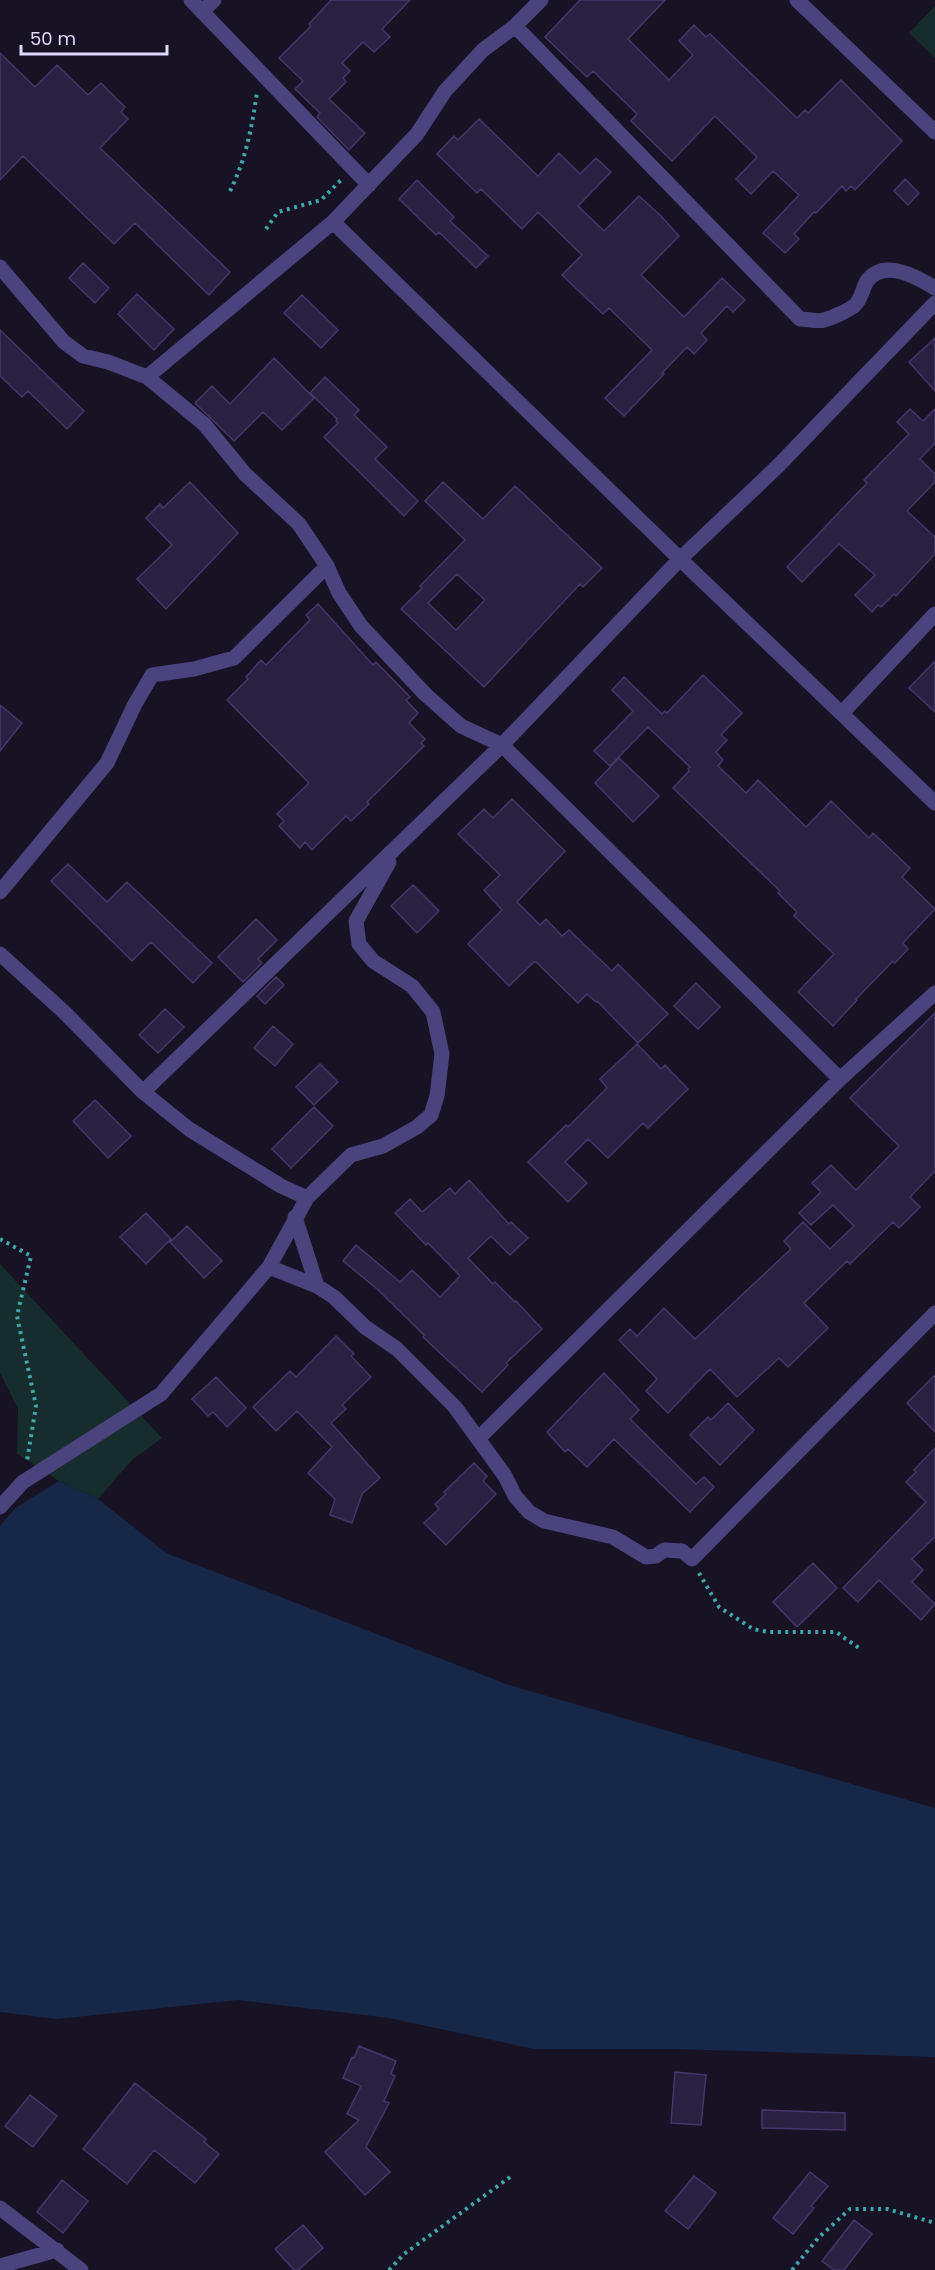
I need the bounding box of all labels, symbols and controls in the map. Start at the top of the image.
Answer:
scale bar [21,18,166,56]
text: 50 m [30,26,76,51]

